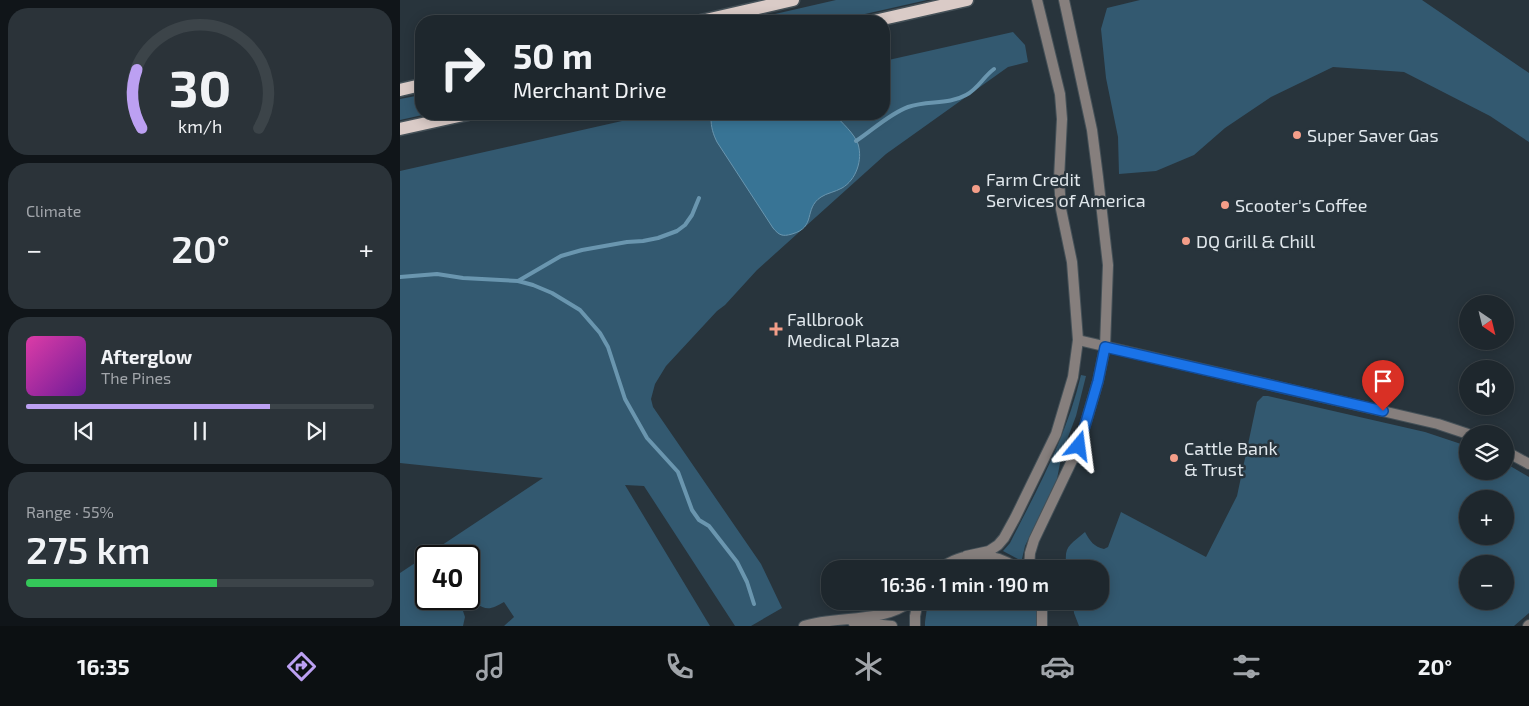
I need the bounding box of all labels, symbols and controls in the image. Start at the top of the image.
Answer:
text: 50 m [513,34,593,76]
icon: right [430,35,495,100]
text: 30 [169,55,231,117]
text: Merchant Drive [513,76,667,102]
text: km/h [178,115,222,137]
place label: Super Saver Gas [1307,124,1439,146]
marker: Super Saver Gas [1291,129,1303,141]
place label: Farm Credit Services of America [986,168,1146,211]
marker: Farm Credit Services of America [970,183,982,195]
place label: Scooter's Coffee [1235,194,1367,216]
marker: Scooter's Coffee [1219,199,1231,211]
text: Climate [26,201,81,220]
text: 20° [171,225,230,271]
place label: DQ Grill & Chill [1196,230,1316,252]
text: − [26,232,42,266]
text: + [359,232,374,266]
marker: DQ Grill & Chill [1180,235,1192,247]
north arrow [1459,295,1514,350]
map controls [1459,295,1514,610]
place label: Fallbrook Medical Plaza [787,308,900,351]
marker: Fallbrook Medical Plaza [769,322,783,336]
text: Afterglow [101,345,192,368]
pin [1362,360,1404,411]
button: sound [1459,360,1514,415]
icon: arrive [1369,367,1397,395]
text: The Pines [101,368,171,387]
icon: previous [70,417,98,445]
icon: pause [186,417,214,445]
icon: next [302,417,330,445]
position arrow [1052,419,1104,471]
button: layers [1459,425,1514,480]
place label: Cattle Bank & Trust [1184,437,1278,480]
marker: Cattle Bank & Trust [1168,452,1180,464]
button: + [1459,490,1514,545]
text: Range · 55% [26,502,114,521]
text: 275 km [26,526,150,572]
speed limit sign: 40 [415,545,480,610]
button: − [1459,555,1514,610]
text: 16:36 · 1 min · 190 m [881,573,1049,596]
icon: directions [284,649,319,684]
icon: music [473,649,508,684]
icon: phone [662,649,697,684]
icon: climate [851,649,886,684]
icon: car [1040,649,1075,684]
icon: filters [1229,649,1264,684]
text: 16:35 [77,653,130,679]
text: 20° [1418,653,1452,679]

